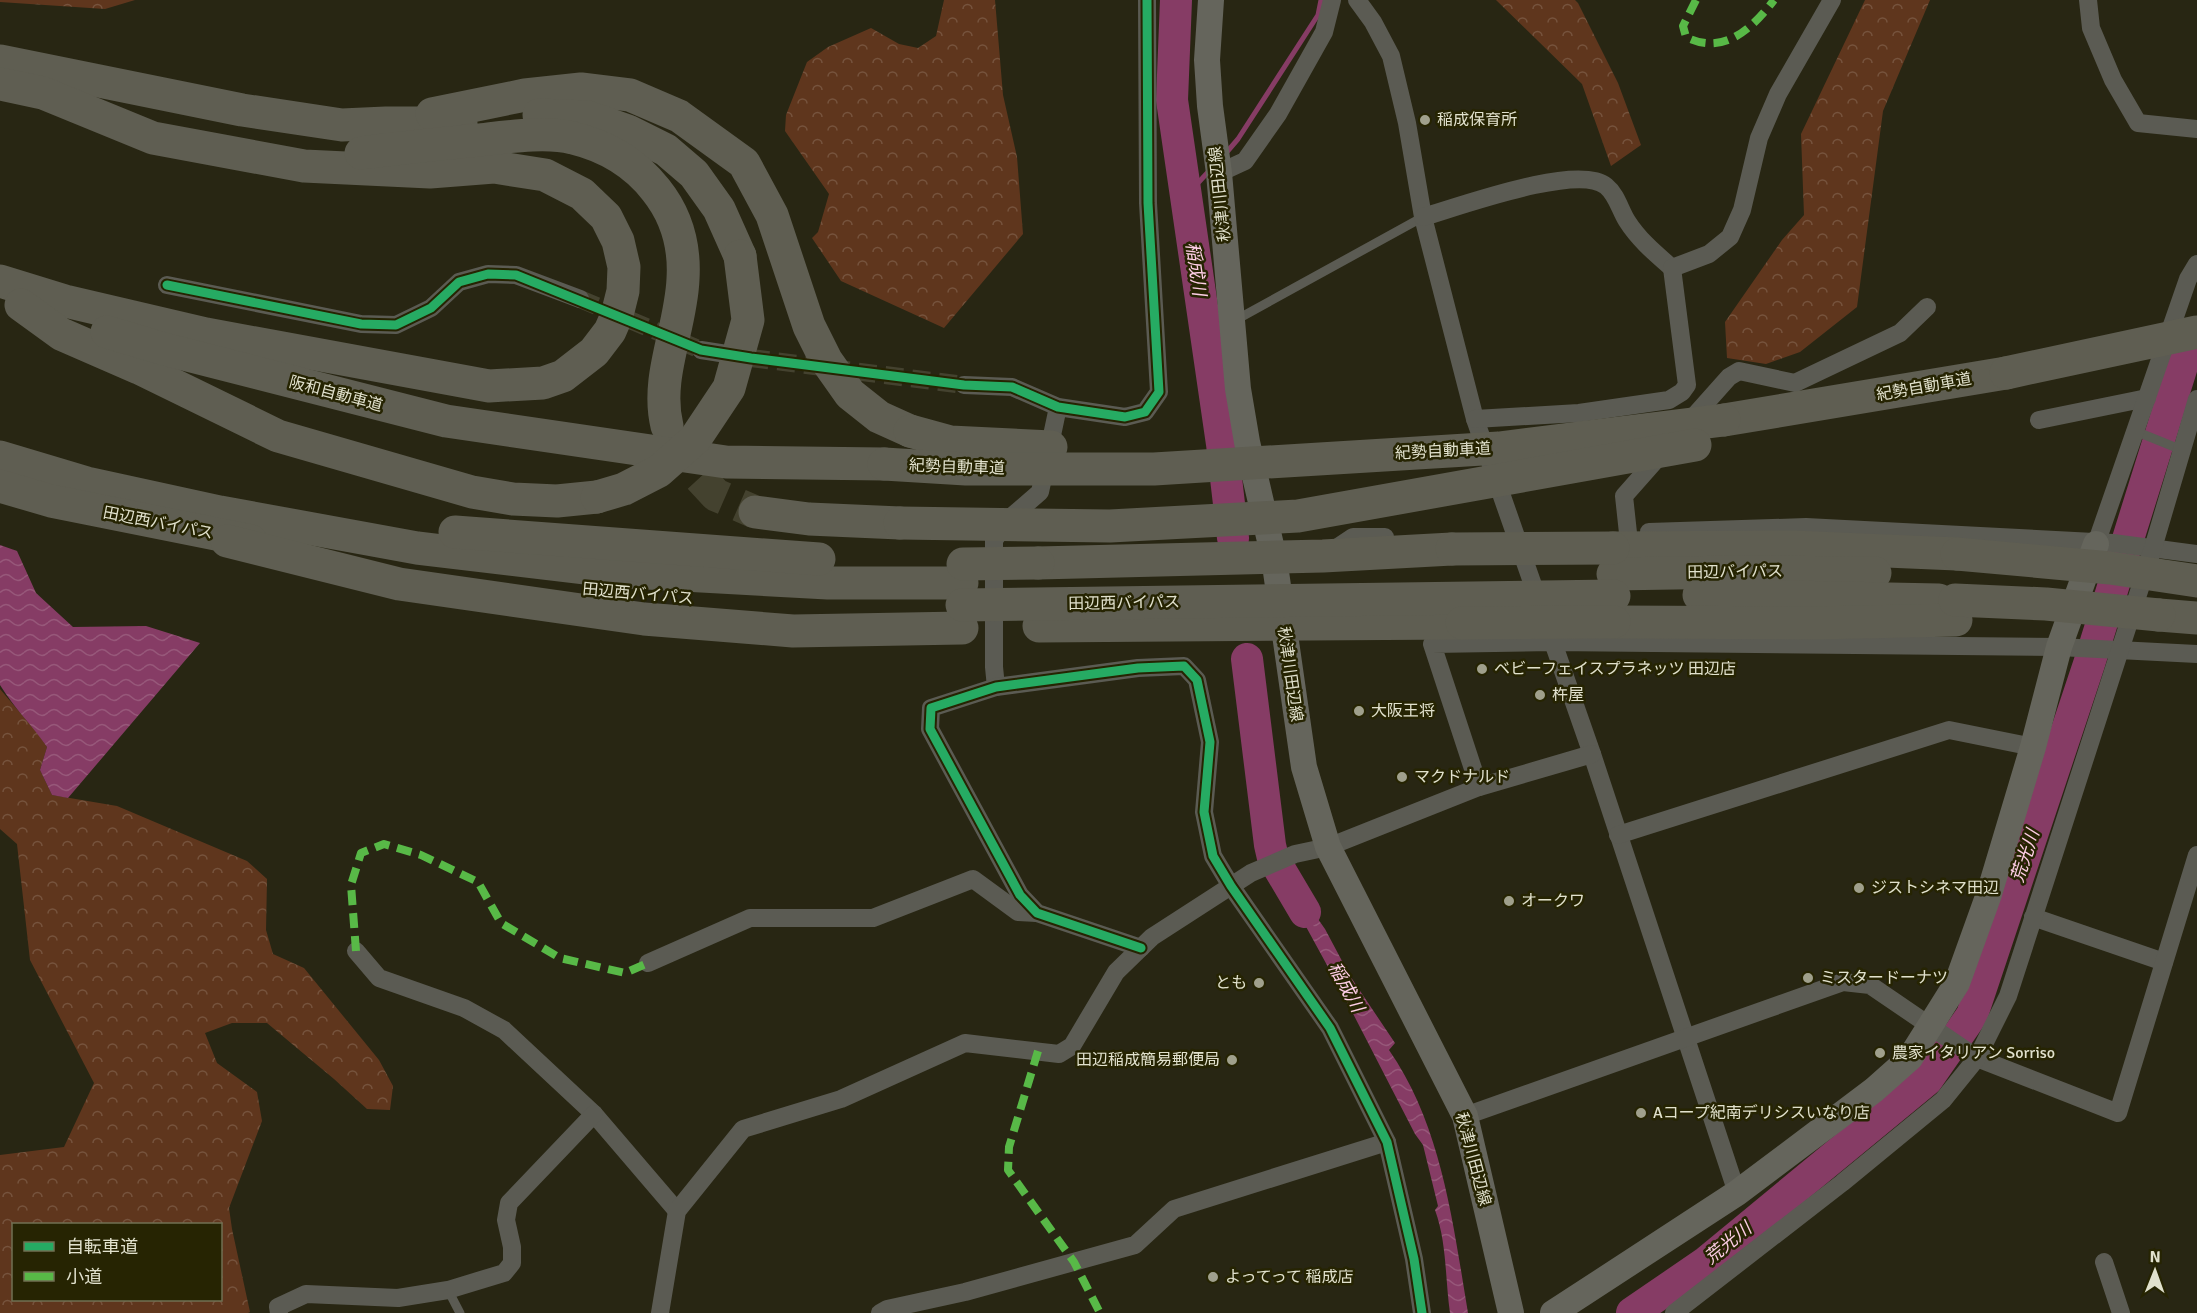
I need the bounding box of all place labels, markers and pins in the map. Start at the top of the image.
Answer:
place label: 稲成保育所 [1437,110,1517,130]
marker: 稲成保育所 [1418,113,1432,127]
place label: ベビーフェイスプラネッツ 田辺店 [1494,659,1736,679]
marker: ベビーフェイスプラネッツ 田辺店 [1475,662,1489,676]
place label: 杵屋 [1552,685,1584,705]
marker: 杵屋 [1533,688,1547,702]
place label: 大阪王将 [1371,701,1435,721]
marker: 大阪王将 [1352,704,1366,718]
place label: マクドナルド [1414,767,1510,787]
marker: マクドナルド [1395,770,1409,784]
place label: ジストシネマ田辺 [1871,878,1999,898]
marker: ジストシネマ田辺 [1852,881,1866,895]
place label: オークワ [1521,891,1585,911]
marker: オークワ [1502,894,1516,908]
place label: ミスタードーナツ [1820,968,1948,988]
marker: ミスタードーナツ [1801,971,1815,985]
place label: とも [1215,973,1247,993]
marker: とも [1252,976,1266,990]
place label: 農家イタリアン Sorriso [1892,1043,2055,1063]
marker: 農家イタリアン Sorriso [1873,1046,1887,1060]
place label: 田辺稲成簡易郵便局 [1076,1050,1220,1070]
marker: 田辺稲成簡易郵便局 [1225,1053,1239,1067]
place label: Aコープ紀南デリシスいなり店 [1653,1103,1870,1123]
marker: Aコープ紀南デリシスいなり店 [1634,1106,1648,1120]
place label: よってって 稲成店 [1225,1267,1353,1287]
marker: よってって 稲成店 [1206,1270,1220,1284]

